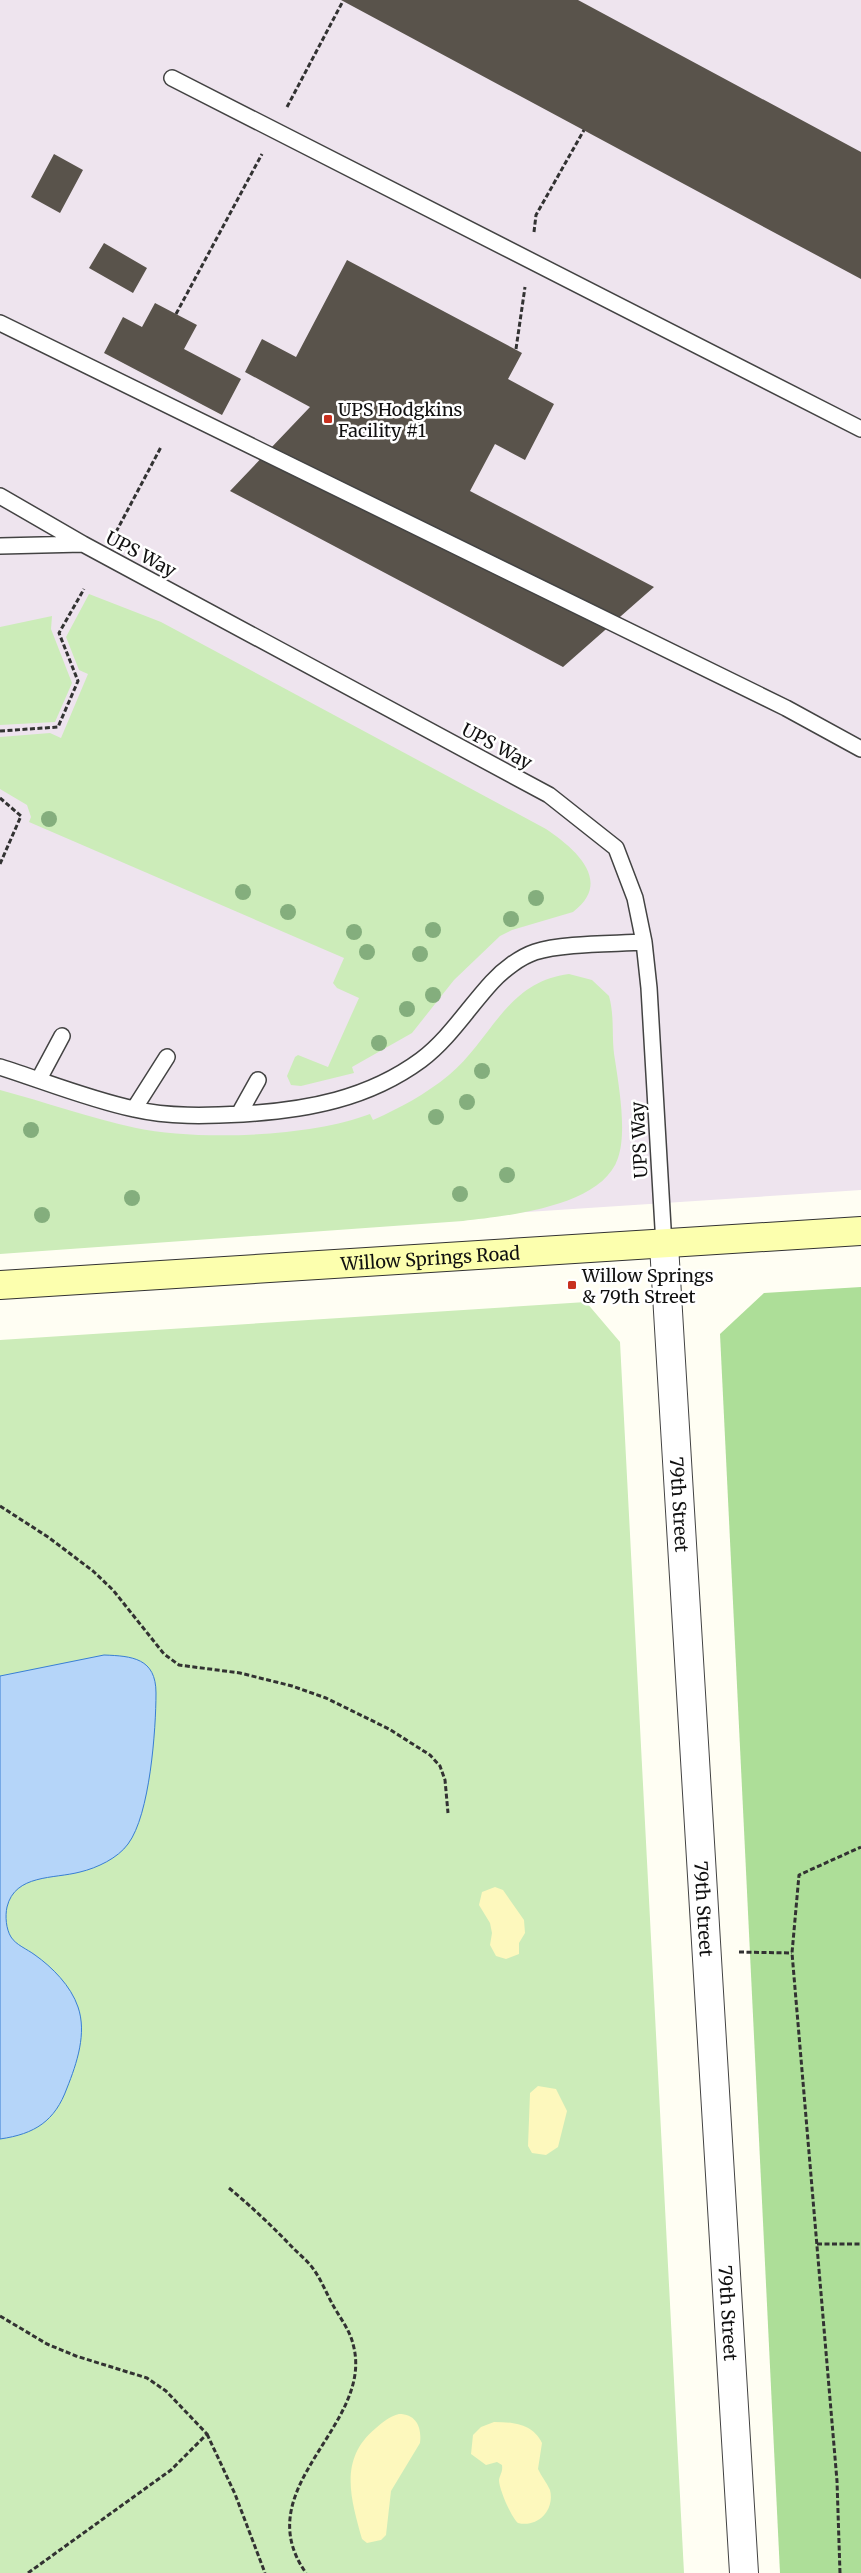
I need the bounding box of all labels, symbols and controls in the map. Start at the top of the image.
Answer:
place label: UPS Hodgkins Facility #1 [338,398,463,442]
marker: UPS Hodgkins Facility #1 [322,413,334,425]
street label: UPS Way [102,526,181,582]
street label: UPS Way [458,718,537,774]
street label: UPS Way [625,1101,652,1179]
street label: Willow Springs Road [339,1241,521,1275]
place label: Willow Springs & 79th Street [581,1264,714,1308]
marker: Willow Springs & 79th Street [566,1279,578,1291]
street label: 79th Street [665,1456,694,1553]
street label: 79th Street [690,1860,718,1957]
street label: 79th Street [714,2265,743,2361]

